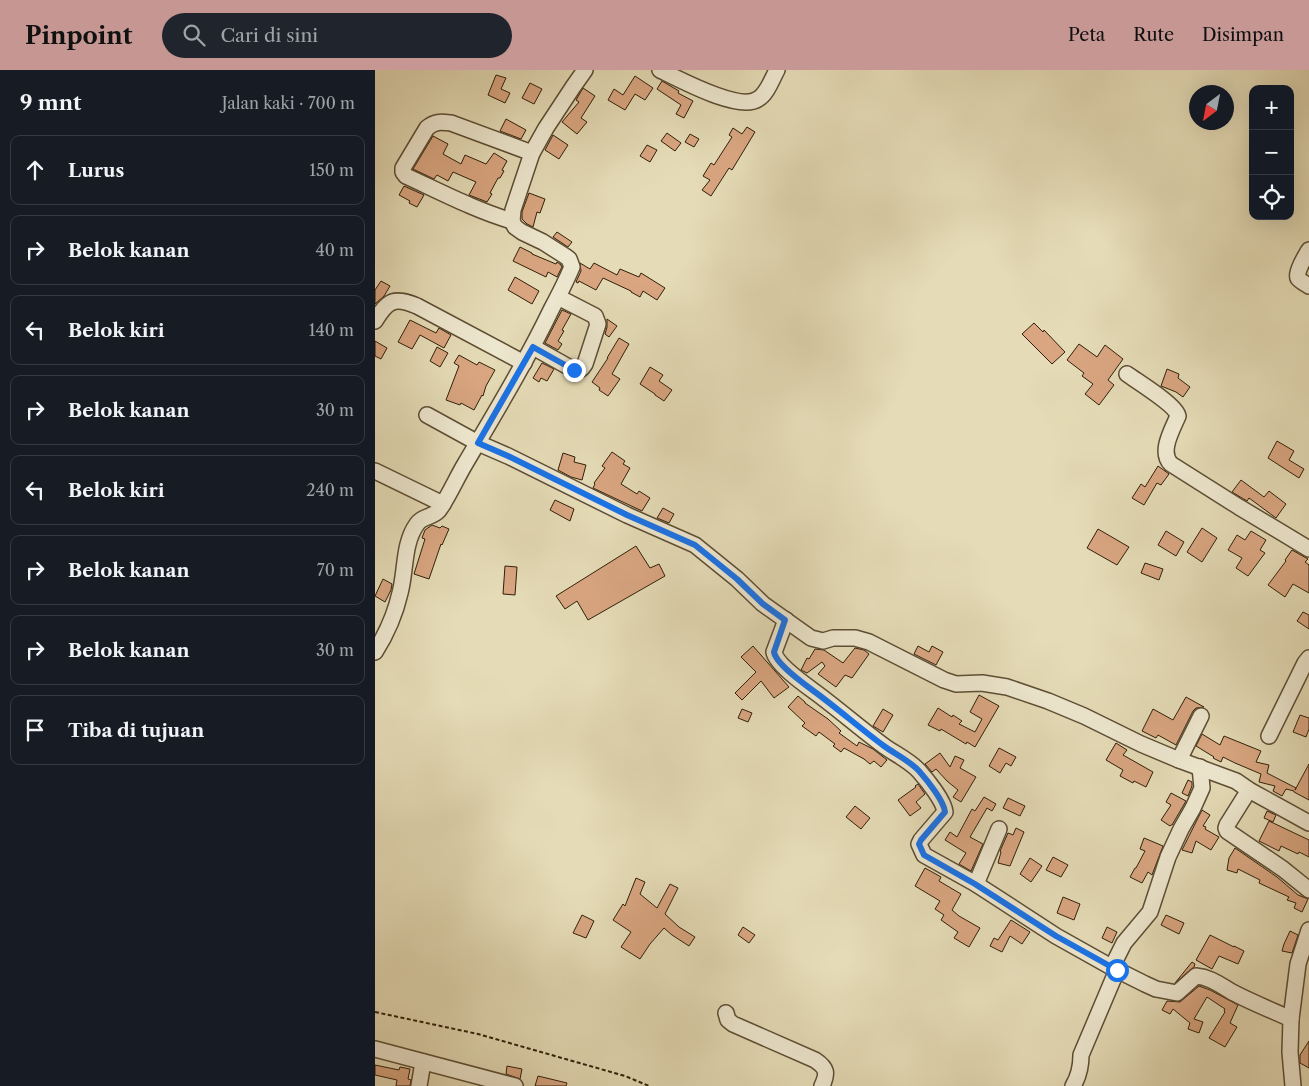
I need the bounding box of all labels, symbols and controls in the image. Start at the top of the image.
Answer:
search box [162,13,512,58]
text: Pinpoint [25,21,132,50]
icon: search [180,21,208,49]
text: Cari di sini [220,24,318,47]
text: Peta [1068,24,1105,46]
text: Rute [1133,24,1174,46]
text: Disimpan [1202,24,1284,46]
north arrow [1189,85,1234,130]
map controls [1249,85,1294,220]
button: + [1249,85,1294,130]
text: 9 mnt [20,90,82,115]
text: Jalan kaki · 700 m [222,93,355,113]
button: − [1249,130,1294,175]
icon: ahead [21,156,49,184]
text: Lurus [68,159,124,182]
text: 150 m [309,160,354,180]
button: locate [1249,175,1294,220]
icon: right [21,236,49,264]
text: Belok kanan [68,239,190,262]
text: 40 m [315,240,354,260]
icon: left [21,316,49,344]
text: Belok kiri [68,319,165,342]
text: 140 m [309,320,354,340]
route end [563,359,586,382]
icon: right [21,396,49,424]
text: Belok kanan [68,399,190,422]
text: 30 m [316,400,354,420]
icon: left [21,476,49,504]
text: Belok kiri [68,479,165,502]
text: 240 m [306,480,354,500]
icon: right [21,556,49,584]
text: Belok kanan [68,559,190,582]
text: 70 m [317,560,354,580]
icon: right [21,636,49,664]
text: Belok kanan [68,639,190,662]
text: 30 m [316,640,354,660]
icon: arrive [21,716,49,744]
text: Tiba di tujuan [68,719,204,742]
route start [1106,959,1129,982]

